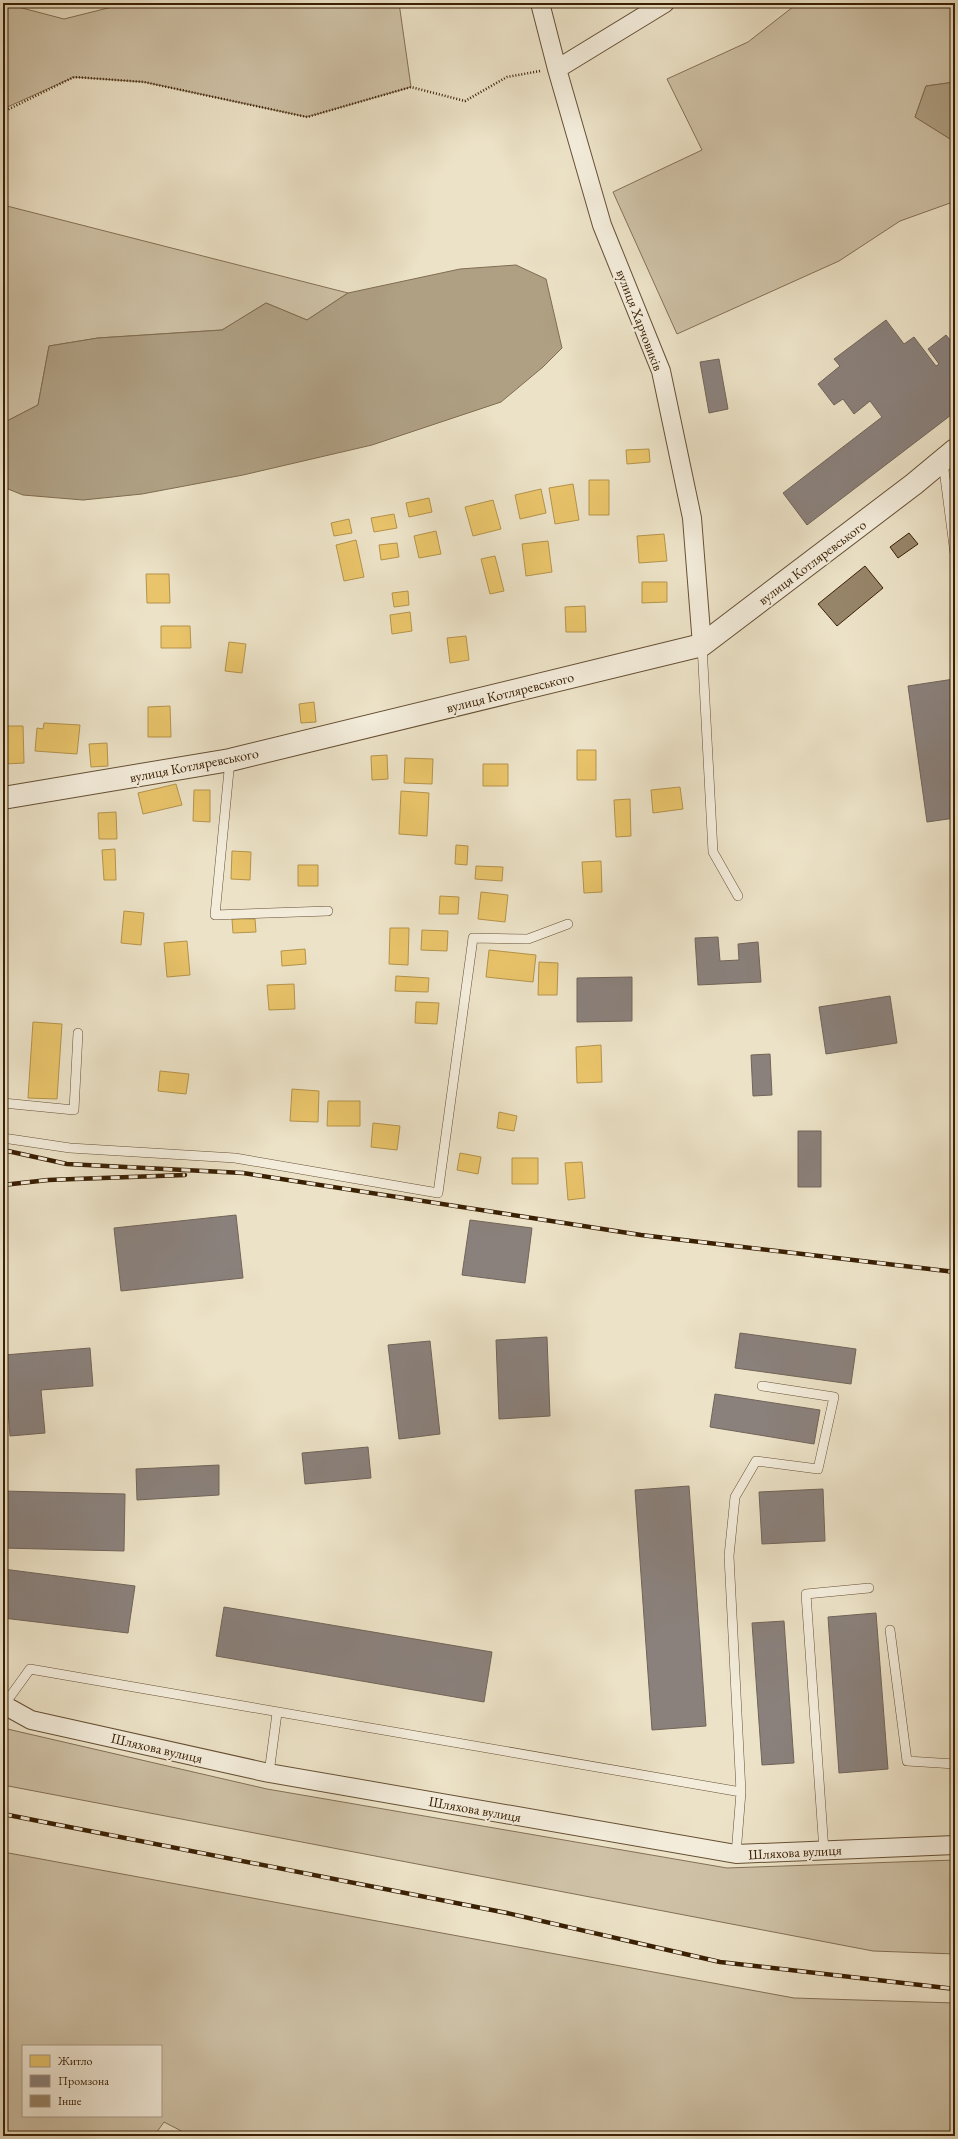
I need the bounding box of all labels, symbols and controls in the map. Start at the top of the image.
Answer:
street label: вулиця Харчовиків [612,267,668,373]
street label: вулиця Котляревського [754,515,870,609]
street label: вулиця Котляревського [444,667,576,717]
street label: вулиця Котляревського [128,744,260,786]
street label: Шляхова вулиця [109,1729,205,1767]
street label: Шляхова вулиця [427,1792,523,1826]
street label: Шляхова вулиця [748,1841,842,1863]
legend [22,2045,162,2117]
text: Житло [57,2053,93,2069]
text: Промзона [58,2073,109,2089]
text: Інше [58,2093,82,2109]

